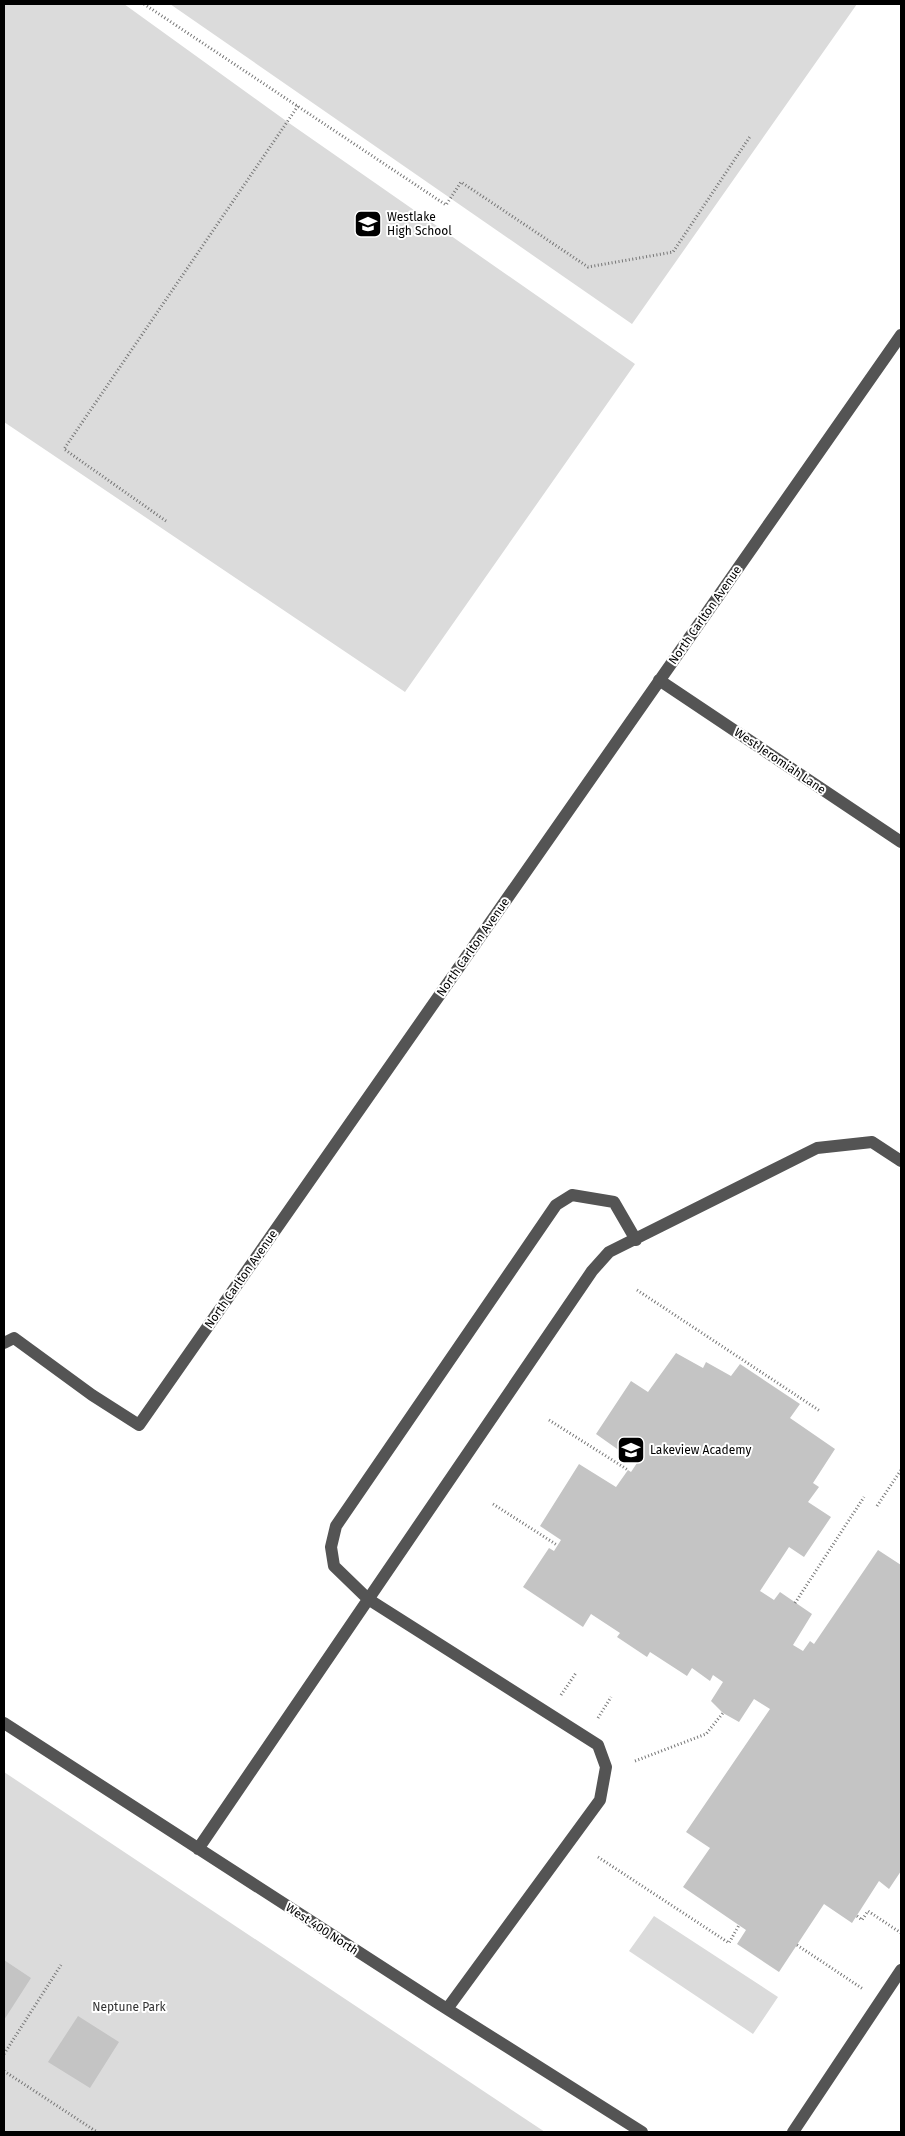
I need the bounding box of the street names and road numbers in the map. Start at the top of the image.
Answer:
street label: North Carlton Avenue [666,563,744,667]
street label: West Jeromiah Lane [732,725,828,797]
street label: North Carlton Avenue [434,895,512,999]
street label: North Carlton Avenue [202,1227,280,1331]
street label: West 400 North [283,1900,361,1958]

